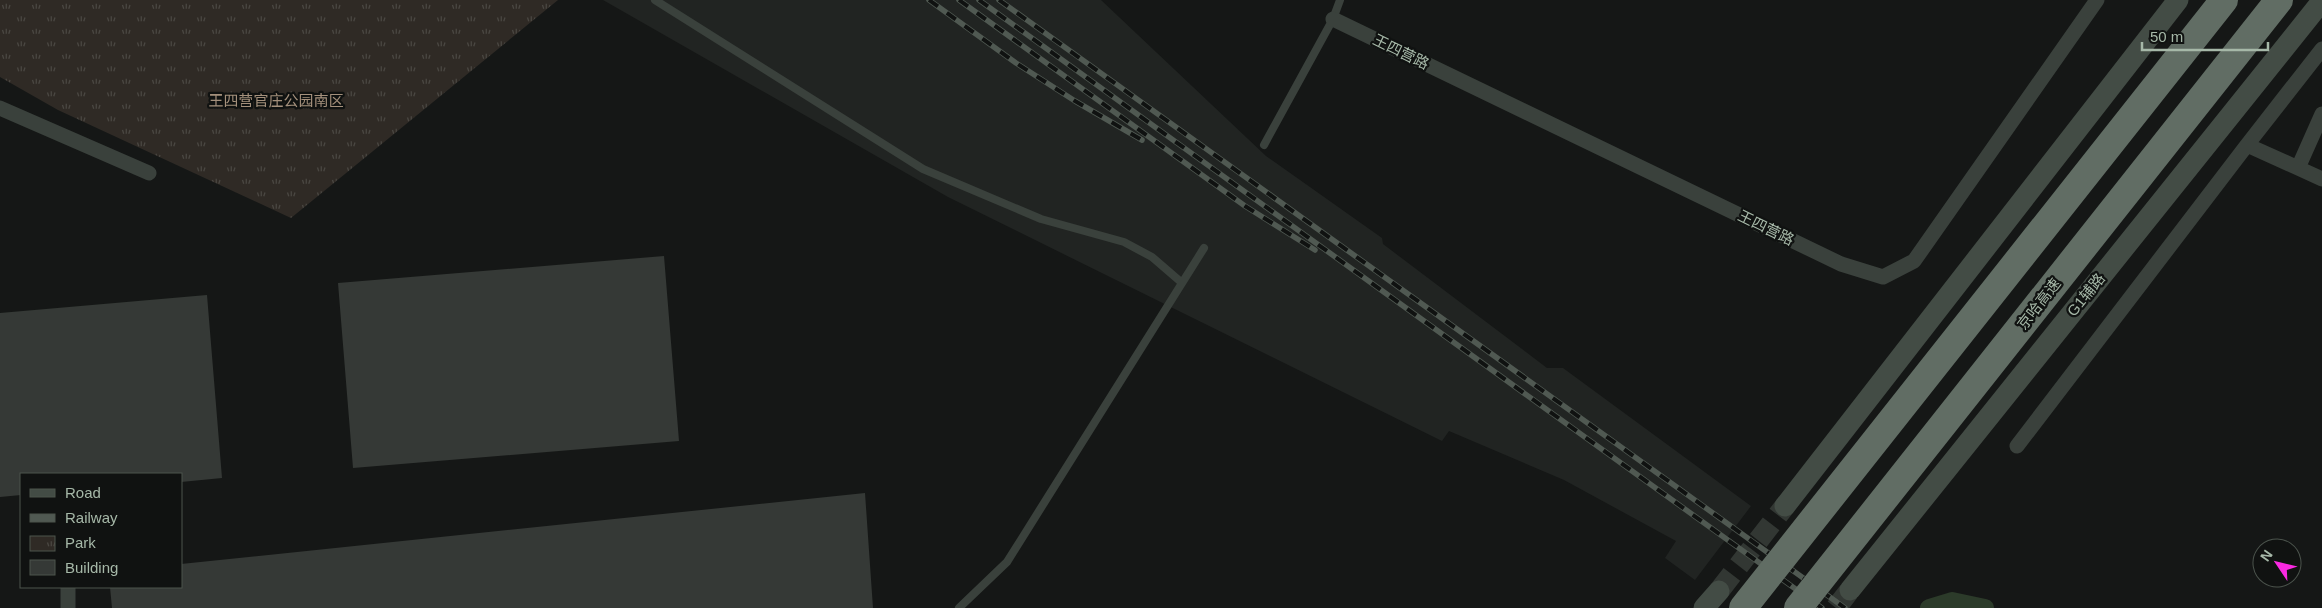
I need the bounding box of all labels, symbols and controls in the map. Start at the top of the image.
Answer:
scale bar [2142,20,2268,52]
text: 50 m [2150,28,2183,45]
street label: 王四营路 [1371,31,1432,72]
park label: 王四营官庄公园南区 [208,92,344,109]
street label: 王四营路 [1736,207,1797,248]
street label: G1辅路 [2063,270,2108,319]
street label: 京哈高速 [2013,275,2064,333]
legend [20,473,182,588]
text: Road [65,484,101,501]
text: Railway [65,509,118,526]
text: Park [65,534,96,551]
north arrow [2252,538,2302,588]
text: N [2257,547,2276,564]
text: Building [65,559,118,576]

